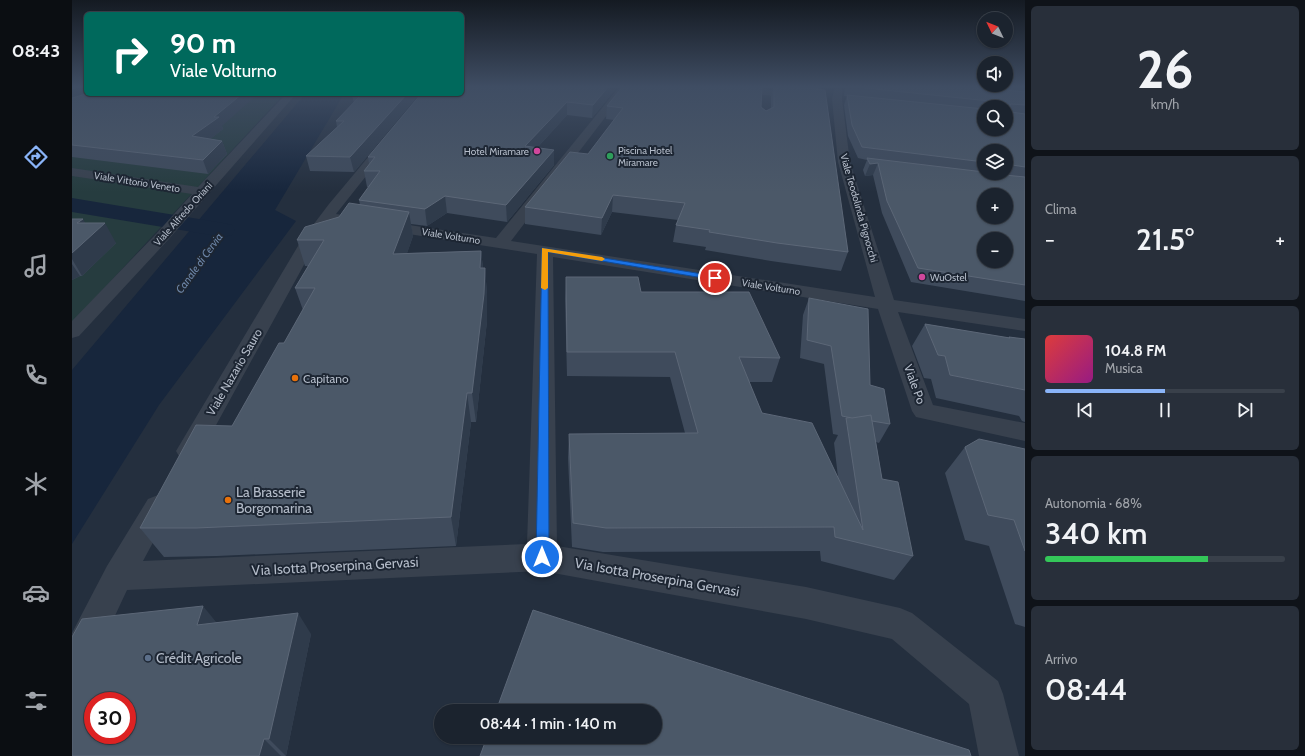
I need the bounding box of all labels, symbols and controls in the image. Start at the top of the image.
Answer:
north arrow [977,12,1013,48]
map controls [977,12,1013,268]
text: 90 m [170,26,236,60]
icon: right [104,28,156,80]
text: 26 [1137,38,1193,101]
text: 08:43 [12,40,60,62]
button: sound [977,56,1013,92]
text: Viale Volturno [170,60,277,82]
text: km/h [1151,96,1179,112]
button: search [977,100,1013,136]
icon: directions [22,143,50,171]
place label: Piscina Hotel Miramare [618,144,673,169]
button: layers [977,144,1013,180]
place label: Hotel Miramare [464,145,529,158]
marker: Hotel Miramare [532,146,542,156]
marker: Piscina Hotel Miramare [605,151,615,161]
street label: Viale Teodolinda Pignocchi [837,152,881,264]
street label: Viale Vittorio Veneto [93,169,182,195]
street label: Viale Alfredo Oriani [151,179,215,249]
button: + [977,188,1013,224]
text: Clima [1045,201,1076,217]
text: 21.5° [1136,221,1194,258]
street label: Viale Volturno [421,225,482,247]
text: − [1045,226,1055,253]
text: + [1275,226,1285,253]
water label: Canale di Cervia [172,230,226,296]
button: − [977,232,1013,268]
icon: music [22,252,50,280]
pin [698,261,732,295]
icon: arrive [704,267,726,289]
place label: WuOstel [930,271,968,284]
marker: WuOstel [917,272,927,282]
street label: Viale Volturno [741,276,802,298]
street label: Viale Nazario Sauro [203,325,265,418]
text: 104.8 FM [1105,342,1166,360]
text: Musica [1105,360,1143,376]
icon: phone [22,361,50,389]
street label: Viale Po [901,362,929,406]
place label: Capitano [303,371,349,386]
marker: Capitano [290,373,300,383]
icon: previous [1074,399,1096,421]
icon: pause [1154,399,1176,421]
icon: next [1234,399,1256,421]
icon: climate [22,470,50,498]
place label: La Brasserie Borgomarina [236,483,312,517]
marker: La Brasserie Borgomarina [223,495,233,505]
text: Autonomia · 68% [1045,495,1142,511]
text: 340 km [1045,515,1148,552]
position arrow [521,536,563,578]
street label: Via Isotta Proserpina Gervasi [251,553,419,579]
street label: Via Isotta Proserpina Gervasi [573,554,741,600]
icon: car [22,579,50,607]
place label: Crédit Agricole [156,649,242,667]
text: Arrivo [1045,651,1077,667]
marker: Crédit Agricole [143,653,153,663]
text: 08:44 [1045,671,1127,708]
icon: filters [22,687,50,715]
speed limit sign: 30 [84,692,136,744]
text: 08:44 · 1 min · 140 m [480,715,616,733]

